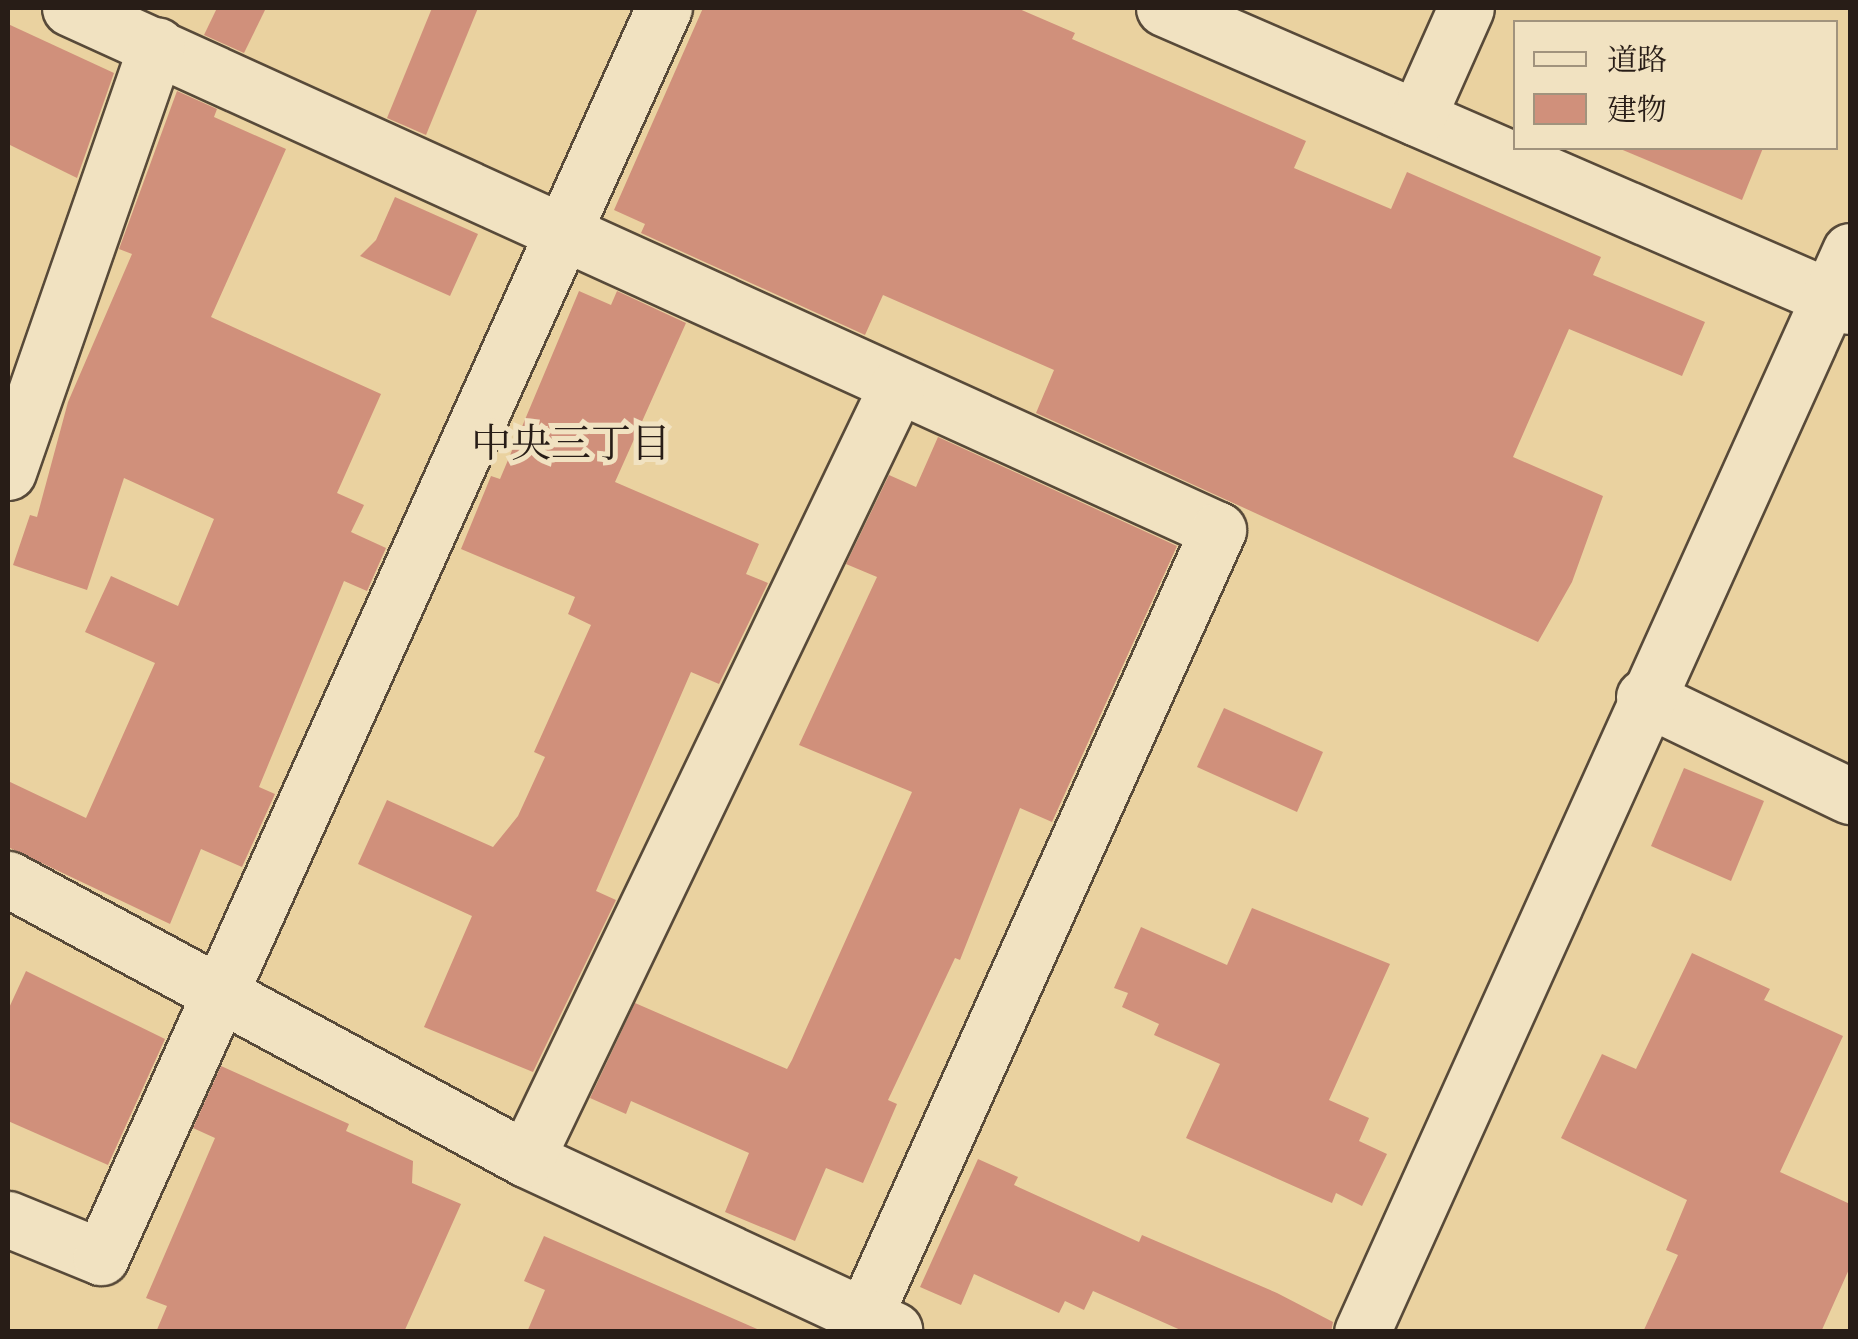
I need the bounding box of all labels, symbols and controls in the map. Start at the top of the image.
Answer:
legend [1513,20,1838,150]
text: 道路 [1607,41,1667,83]
text: 建物 [1607,91,1667,133]
district label: 中央三丁目 [471,423,671,471]

